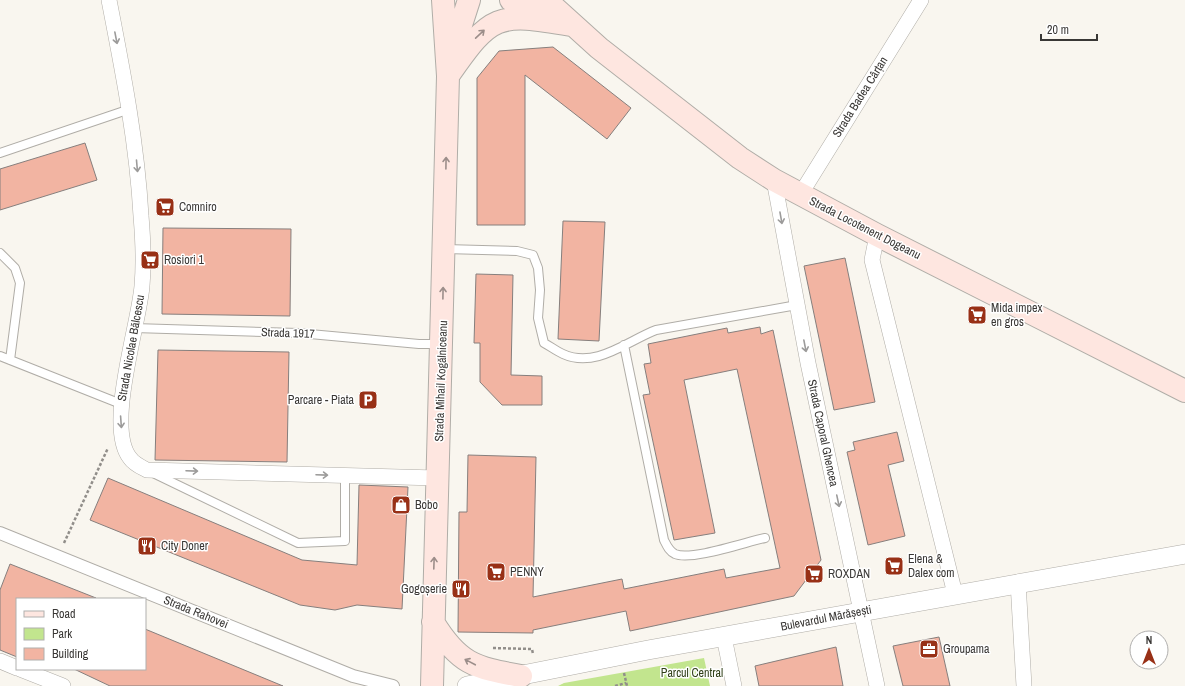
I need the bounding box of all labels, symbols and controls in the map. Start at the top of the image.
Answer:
scale bar [1041,16,1097,42]
text: 20 m [1047,22,1069,38]
one-way arrow [475,29,485,38]
one-way arrow [113,31,121,44]
street label: Strada Badea Cârțan [829,54,891,140]
one-way arrow [442,157,450,170]
one-way arrow [133,160,141,173]
street label: Strada Locotenent Dogeanu [807,193,923,263]
supermarket icon: Comniro [154,196,176,218]
place label: Comniro [179,199,217,215]
one-way arrow [778,212,786,225]
supermarket icon: Rosiori 1 [139,249,161,271]
place label: Rosiori 1 [164,252,204,268]
one-way arrow [440,287,447,300]
street label: Strada Nicolae Bălcescu [114,294,148,402]
place label: Mida impex en gros [991,300,1042,330]
supermarket icon: Mida impex en gros [966,304,988,326]
street label: Strada Mihail Kogălniceanu [431,320,451,442]
street label: Strada 1917 [261,324,316,342]
one-way arrow [802,339,810,352]
street label: Strada Caporal Ghencea [804,378,842,488]
parking icon: Parcare - Piata [357,389,379,411]
place label: Parcare - Piata [288,392,355,408]
one-way arrow [118,415,125,428]
one-way arrow [185,468,198,475]
one-way arrow [315,471,328,479]
shop icon: Bobo [390,494,412,516]
one-way arrow [834,494,842,507]
place label: Bobo [415,497,438,513]
restaurant icon: City Doner [136,535,158,557]
place label: City Doner [161,538,209,554]
place label: Elena & Dalex com [908,551,954,581]
supermarket icon: Elena & Dalex com [883,555,905,577]
one-way arrow [431,557,438,570]
supermarket icon: PENNY [485,561,507,583]
supermarket icon: ROXDAN [803,563,825,585]
place label: PENNY [510,564,544,580]
place label: ROXDAN [828,566,870,582]
restaurant icon: Gogoșerie [450,578,472,600]
place label: Gogoșerie [401,581,447,597]
street label: Strada Rahovei [161,592,231,632]
legend [16,598,146,670]
street label: Bulevardul Mărășești [779,601,873,635]
text: Road [52,606,76,622]
text: Park [52,626,72,642]
north arrow [1129,630,1169,670]
text: N [1146,633,1152,647]
office icon: Groupama [918,638,940,660]
place label: Groupama [943,641,990,657]
text: Building [52,646,89,662]
one-way arrow [464,658,476,666]
park label: Parcul Central [661,665,723,681]

